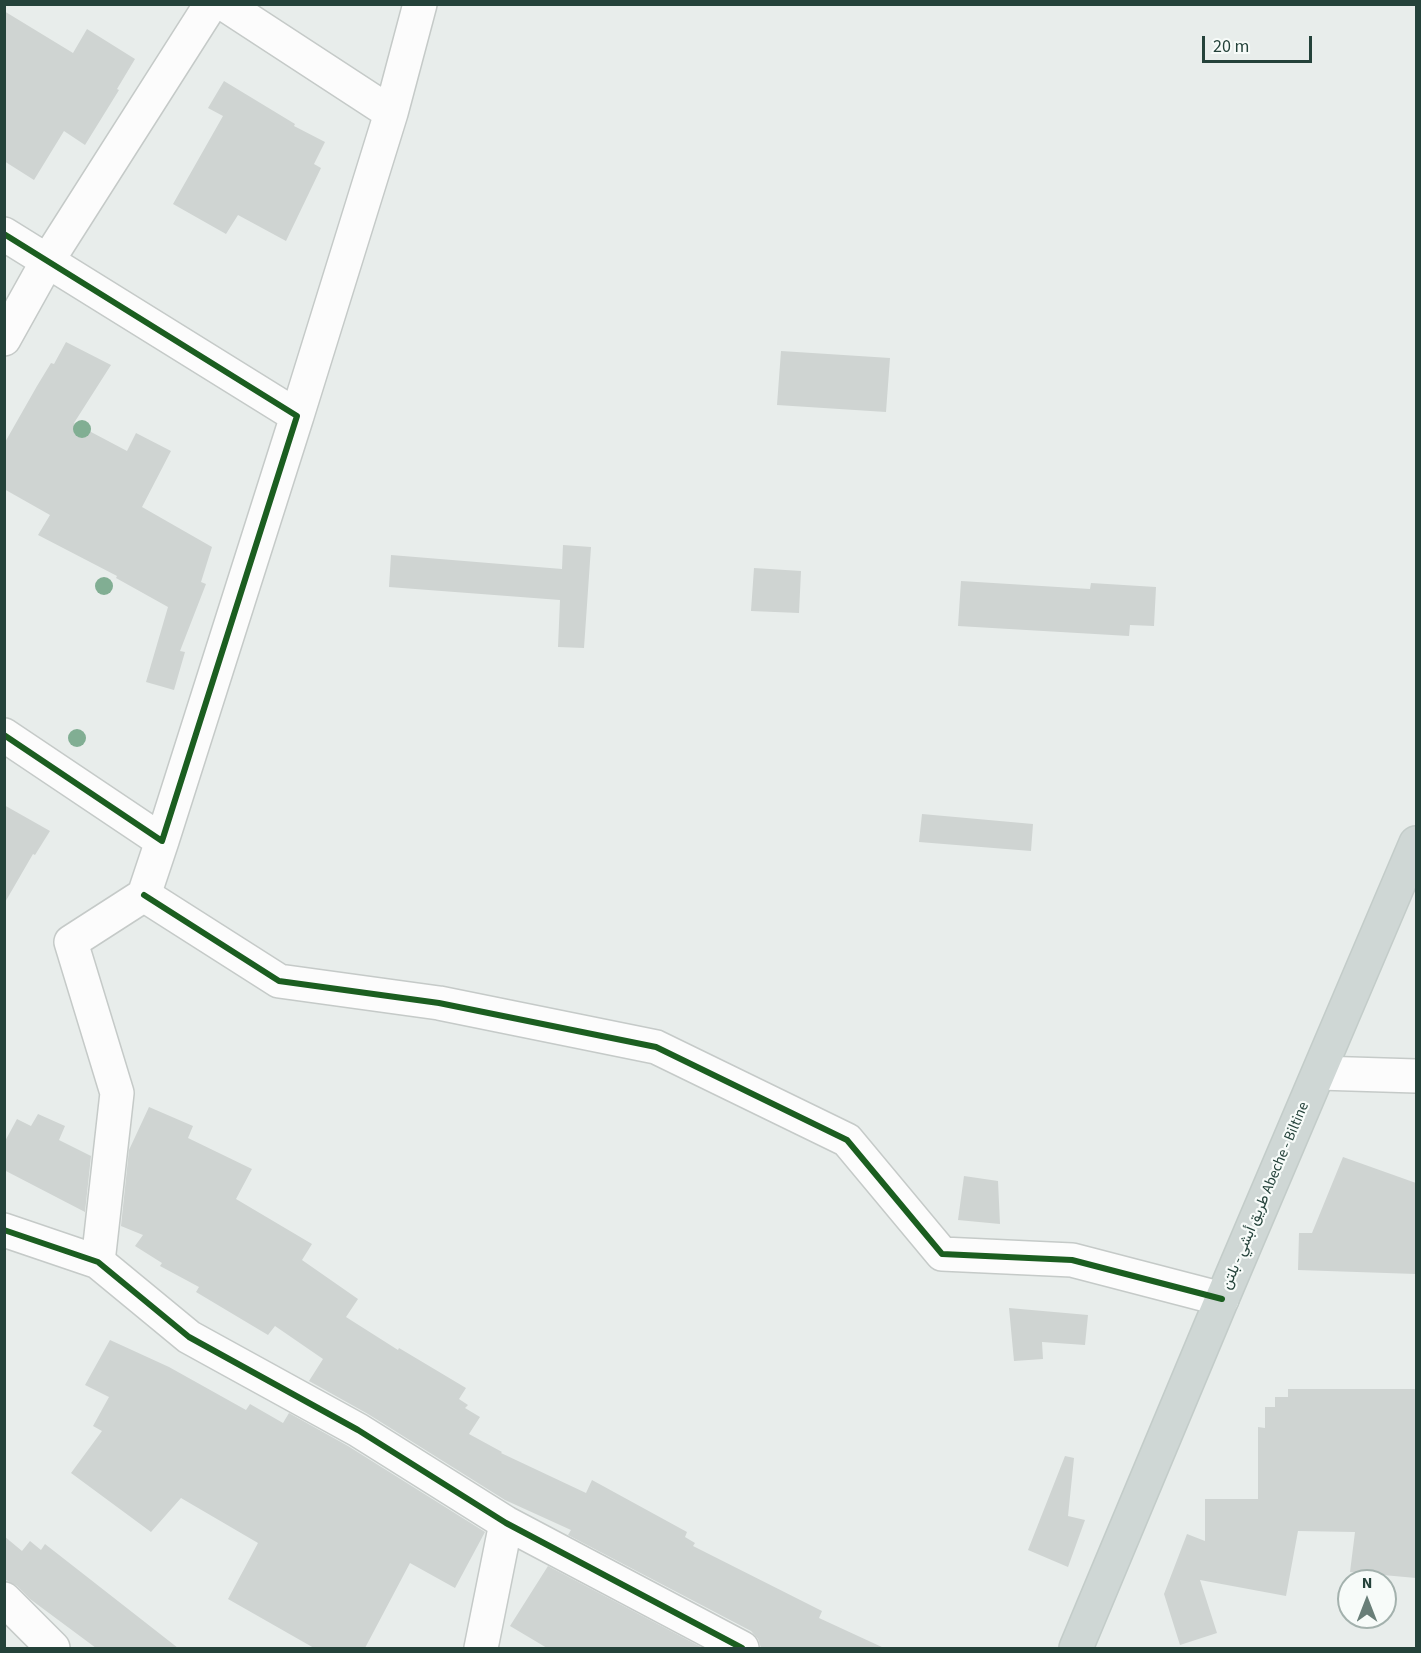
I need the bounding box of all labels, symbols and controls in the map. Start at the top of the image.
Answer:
scale bar [1205,24,1314,62]
text: 20 m [1213,34,1249,59]
street label: طريق أبشي - بلتن Abeche - Biltine [1218,1100,1314,1292]
north arrow [1337,1569,1397,1629]
text: N [1362,1572,1372,1594]

